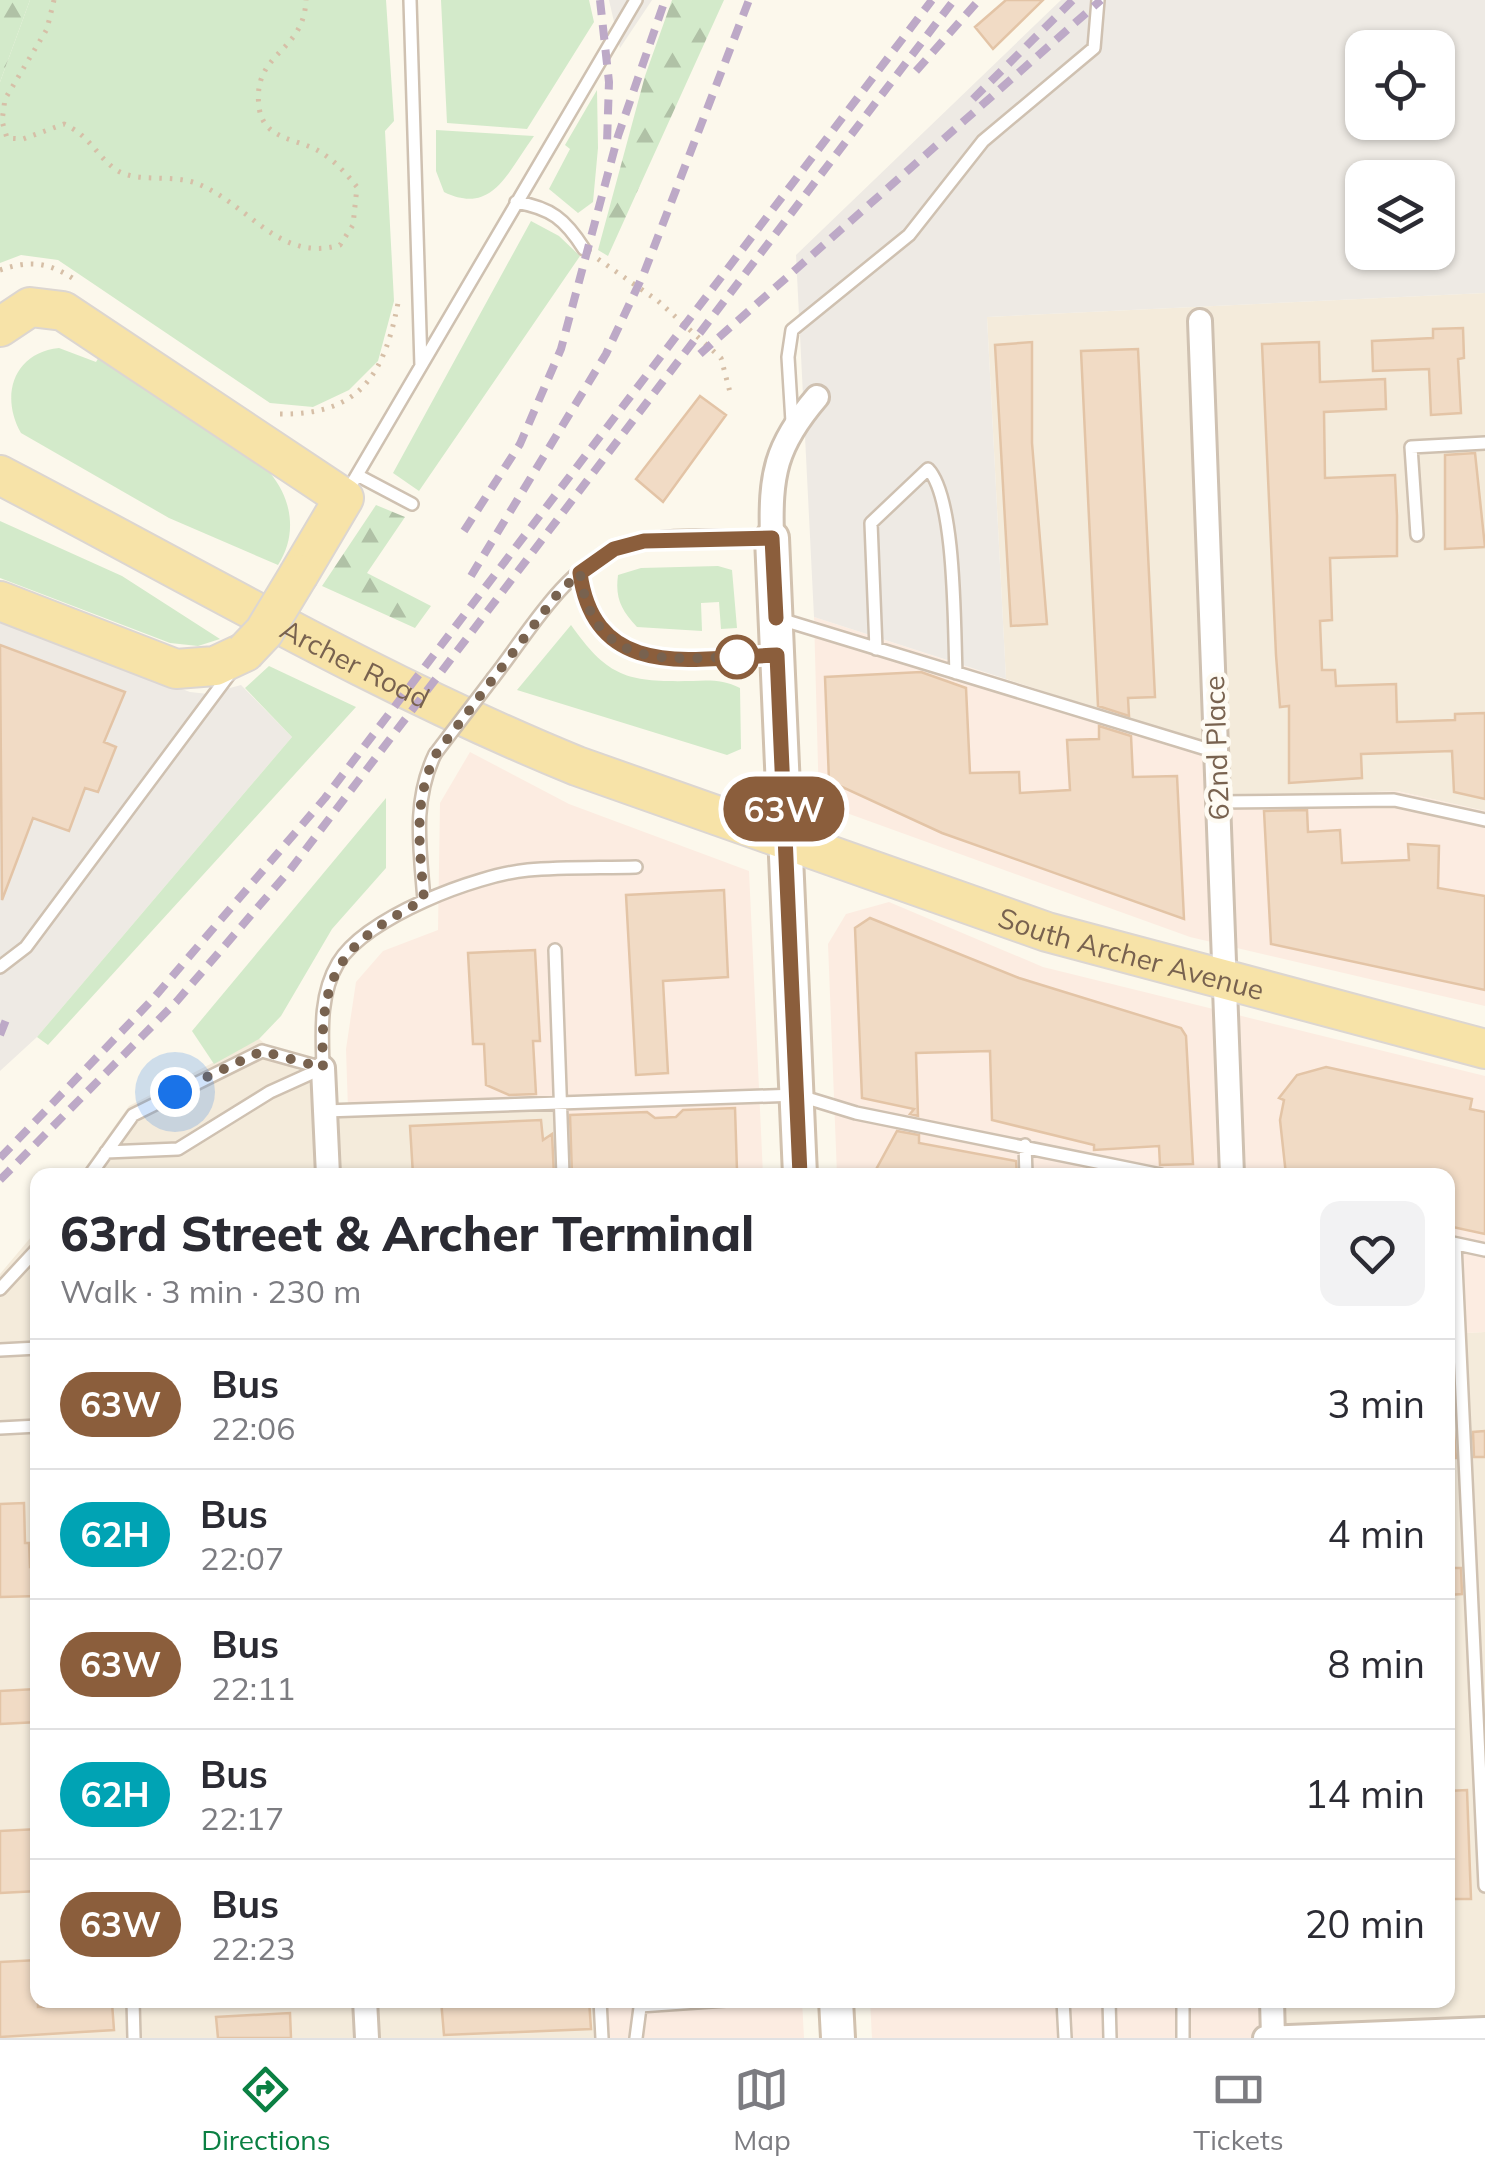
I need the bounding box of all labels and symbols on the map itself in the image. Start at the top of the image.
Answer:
street label: Archer Road [275,611,435,715]
unlabelled marker [716,636,758,678]
street label: 62nd Place [1196,675,1236,821]
line badge: 63W [726,776,842,842]
street label: South Archer Avenue [994,899,1268,1007]
your location [150,1067,200,1117]

